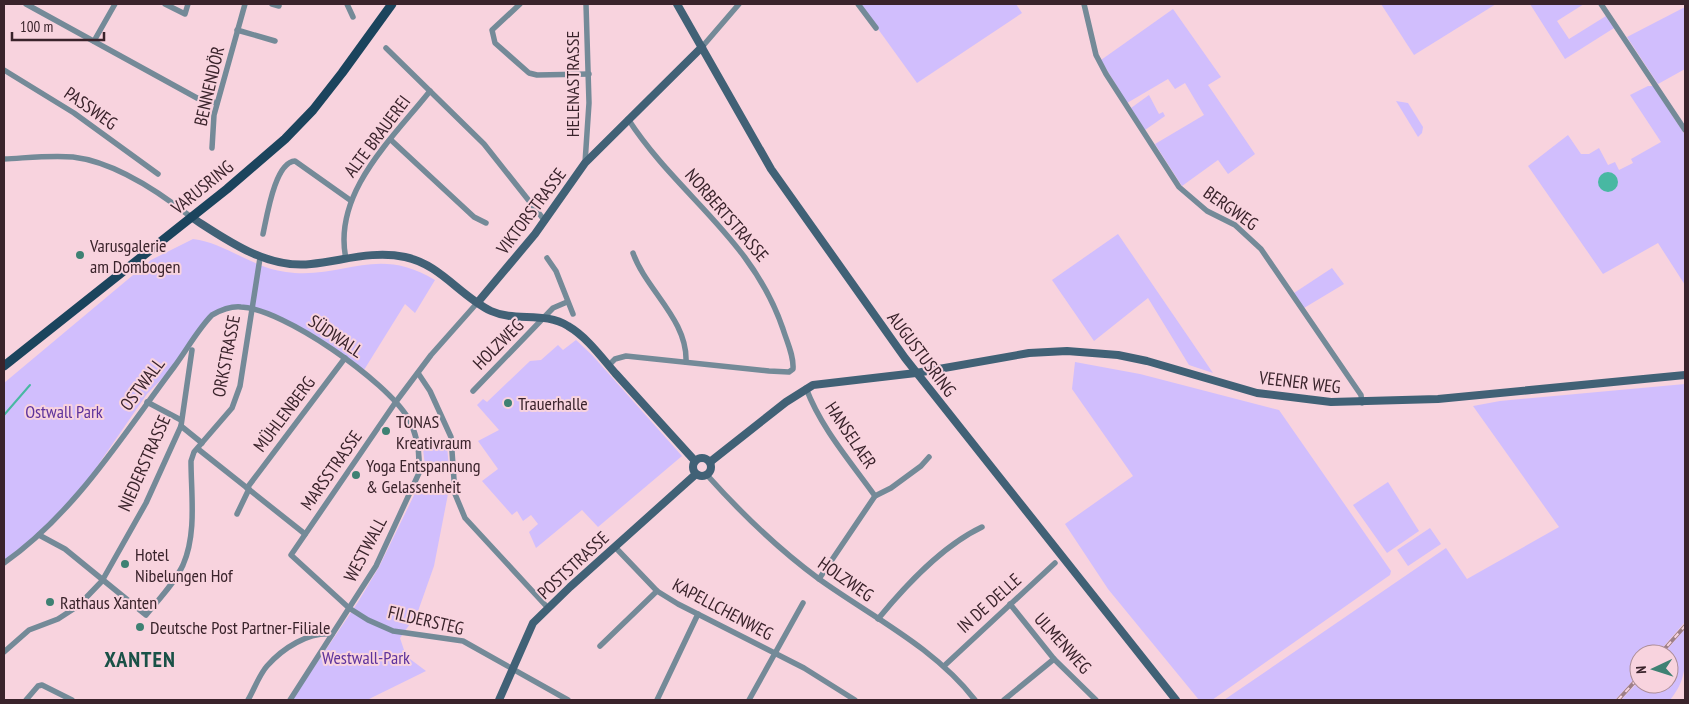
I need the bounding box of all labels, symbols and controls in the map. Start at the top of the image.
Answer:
scale bar [12,10,105,42]
text: 100 m [20,17,53,36]
street label: HELENASTRASSE [561,31,584,137]
street label: BENNENDÖR [189,44,229,128]
street label: PASSWEG [60,81,122,135]
street label: ALTE BRAUEREI [339,90,415,182]
street label: VARUSRING [166,155,238,220]
street label: VIKTORSTRASSE [490,163,571,260]
street label: NORBERTSTRASSE [680,164,774,266]
street label: BERGWEG [1199,181,1263,235]
place label: Varusgalerie am Dombogen [89,234,180,278]
marker: Varusgalerie am Dombogen [74,249,86,261]
street label: AUGUSTUSRING [883,307,961,401]
street label: SÜDWALL [304,309,368,363]
street label: ORKSTRASSE [207,313,245,399]
street label: HOLZWEG [468,314,528,374]
street label: OSTWALL [115,352,170,415]
street label: VEENER WEG [1257,365,1342,398]
street label: MÜHLENBERG [248,372,320,456]
place label: Trauerhalle [518,392,588,415]
marker: Trauerhalle [502,397,514,409]
street label: HANSELAER [820,397,882,473]
park label: Ostwall Park [25,400,103,423]
place label: TONAS Kreativraum [396,410,472,454]
street label: NIEDERSTRASSE [113,411,175,515]
marker: TONAS Kreativraum [380,425,392,437]
street label: MARSSTRASSE [295,426,367,514]
place label: Yoga Entspannung & Gelassenheit [366,454,480,498]
marker: Yoga Entspannung & Gelassenheit [350,469,362,481]
street label: WESTWALL [338,512,392,586]
street label: POSTSTRASSE [533,526,613,604]
place label: Hotel Nibelungen Hof [135,543,234,587]
street label: HOLZWEG [814,552,878,606]
marker: Hotel Nibelungen Hof [119,558,131,570]
street label: IN DE DELLE [952,568,1026,638]
street label: KAPELLCHENWEG [669,573,777,645]
place label: Rathaus Xanten [60,591,157,614]
marker: Rathaus Xanten [44,596,56,608]
street label: FILDERSTEG [386,600,466,640]
street label: ULMENWEG [1030,608,1097,678]
place label: Deutsche Post Partner-Filiale [150,616,330,639]
marker: Deutsche Post Partner-Filiale [134,621,146,633]
north arrow [1629,644,1679,694]
district label: XANTEN [104,645,176,673]
park label: Westwall-Park [322,646,410,669]
text: N [1632,666,1650,674]

